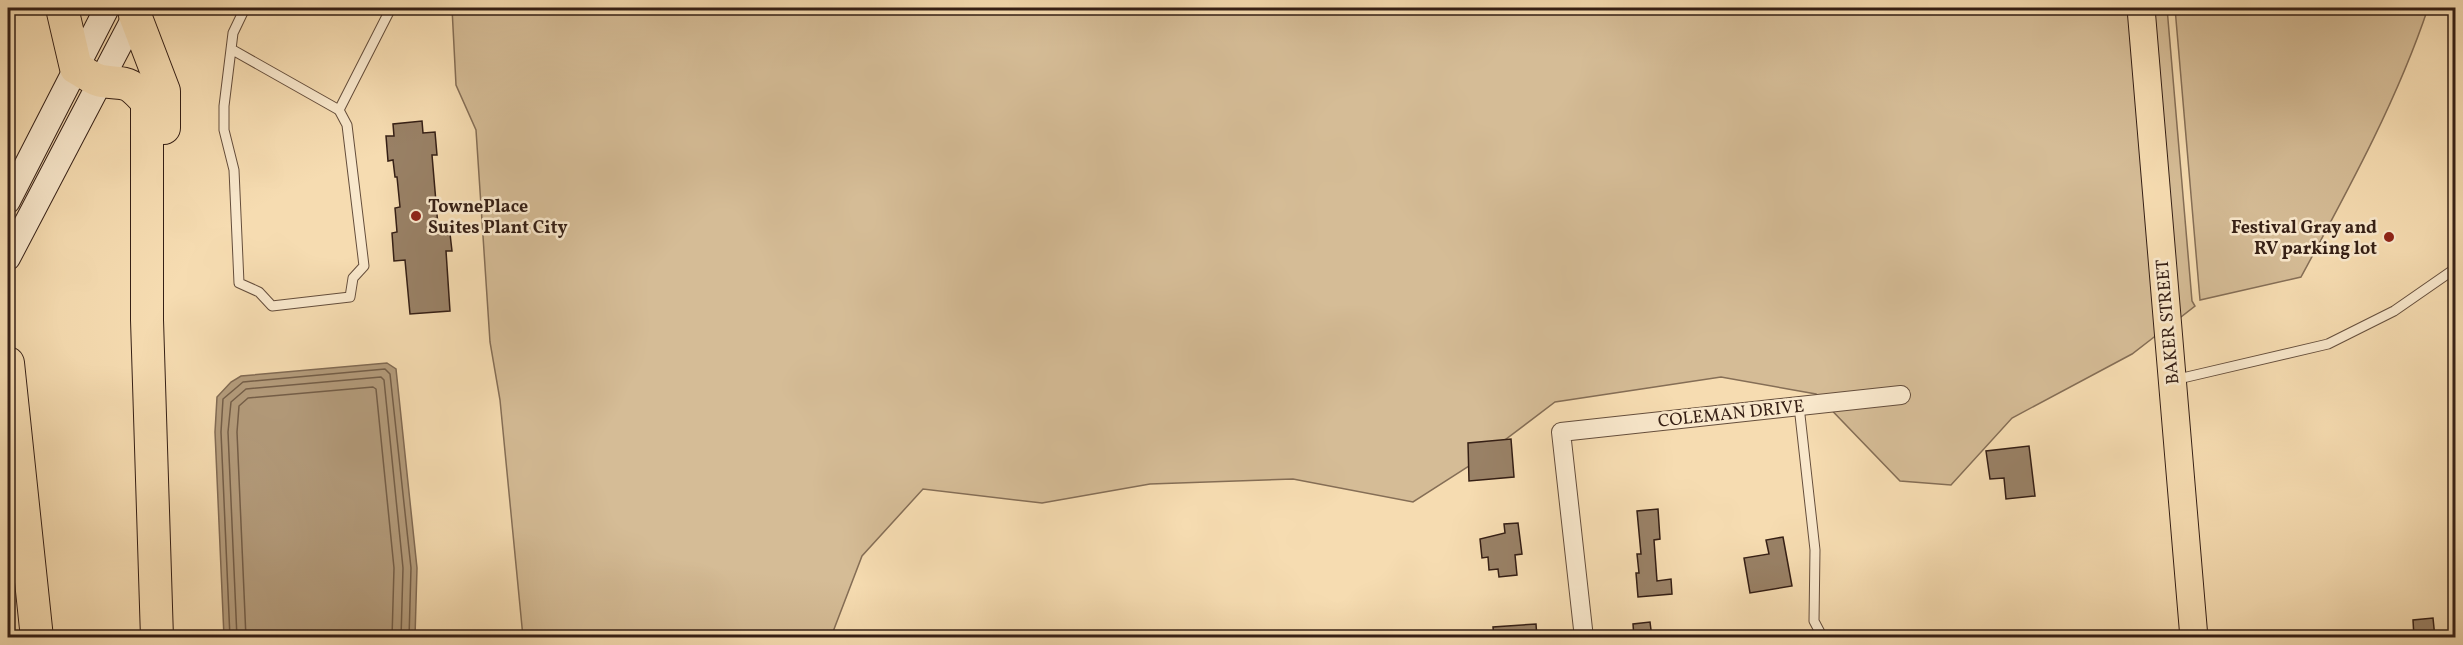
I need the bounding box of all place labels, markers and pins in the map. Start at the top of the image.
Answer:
place label: TownePlace Suites Plant City [428,195,568,241]
marker: TownePlace Suites Plant City [409,209,423,223]
place label: Festival Gray and RV parking lot [2231,216,2377,262]
marker: Festival Gray and RV parking lot [2382,230,2396,244]

